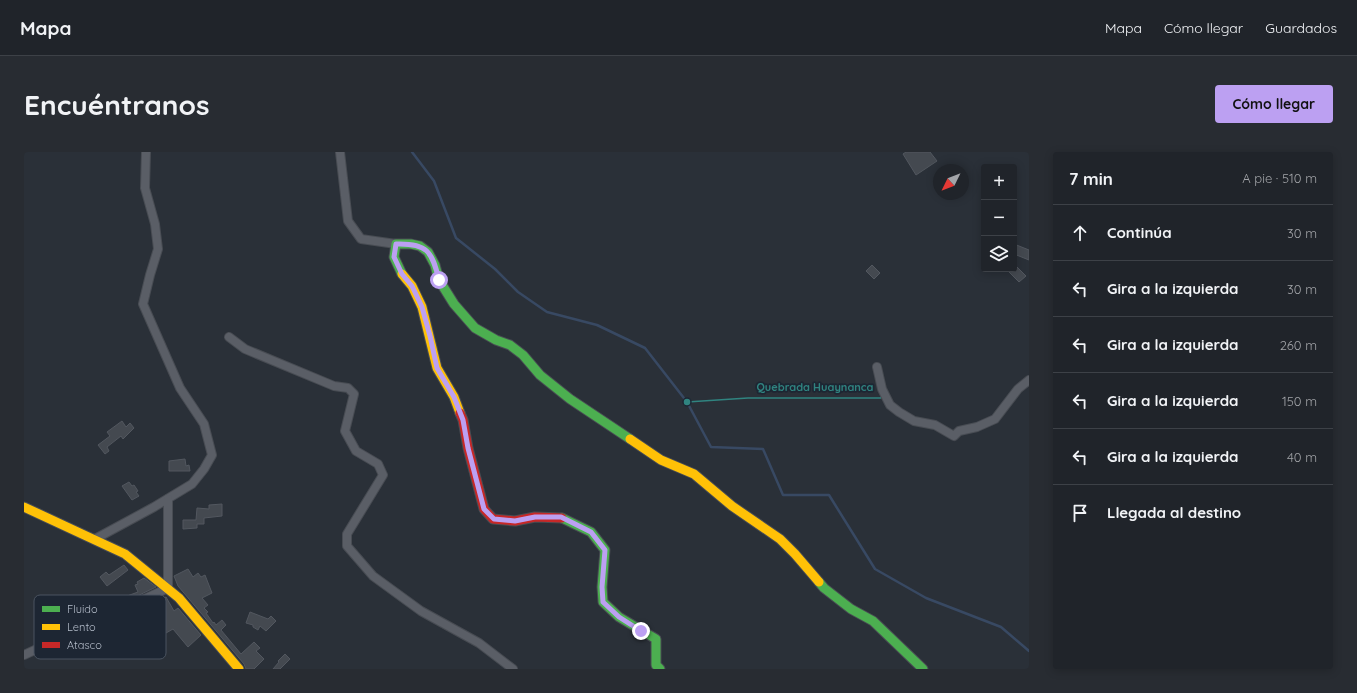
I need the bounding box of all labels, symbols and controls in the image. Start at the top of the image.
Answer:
text: Mapa [20,16,71,40]
text: Mapa [1105,19,1142,37]
text: Cómo llegar [1164,19,1243,37]
text: Guardados [1265,19,1337,37]
button: Cómo llegar [1215,85,1333,123]
text: Encuéntranos [24,87,209,122]
north arrow [933,164,969,200]
map controls [981,164,1017,272]
button: + [981,164,1017,200]
text: 7 min [1069,168,1113,189]
text: A pie · 510 m [1242,170,1317,186]
button: − [981,200,1017,236]
icon: ahead [1069,222,1091,244]
text: Continúa [1107,223,1172,242]
text: 30 m [1287,225,1317,241]
button: layers [981,236,1017,272]
route start [430,271,448,289]
icon: left [1069,278,1091,300]
text: Gira a la izquierda [1107,279,1239,298]
text: 30 m [1287,281,1317,297]
icon: left [1069,334,1091,356]
text: Gira a la izquierda [1107,335,1239,354]
text: 260 m [1280,337,1317,353]
callout: Quebrada Huaynanca [748,375,881,398]
text: Quebrada Huaynanca [757,380,874,394]
icon: left [1069,390,1091,412]
text: Gira a la izquierda [1107,391,1239,410]
text: 150 m [1282,393,1317,409]
icon: left [1069,446,1091,468]
text: Gira a la izquierda [1107,447,1239,466]
text: 40 m [1287,449,1317,465]
icon: arrive [1069,502,1091,524]
text: Llegada al destino [1107,503,1241,522]
legend [34,595,166,659]
text: Fluido [67,602,98,616]
text: Lento [67,620,96,634]
route end [632,622,650,640]
text: Atasco [67,638,102,652]

